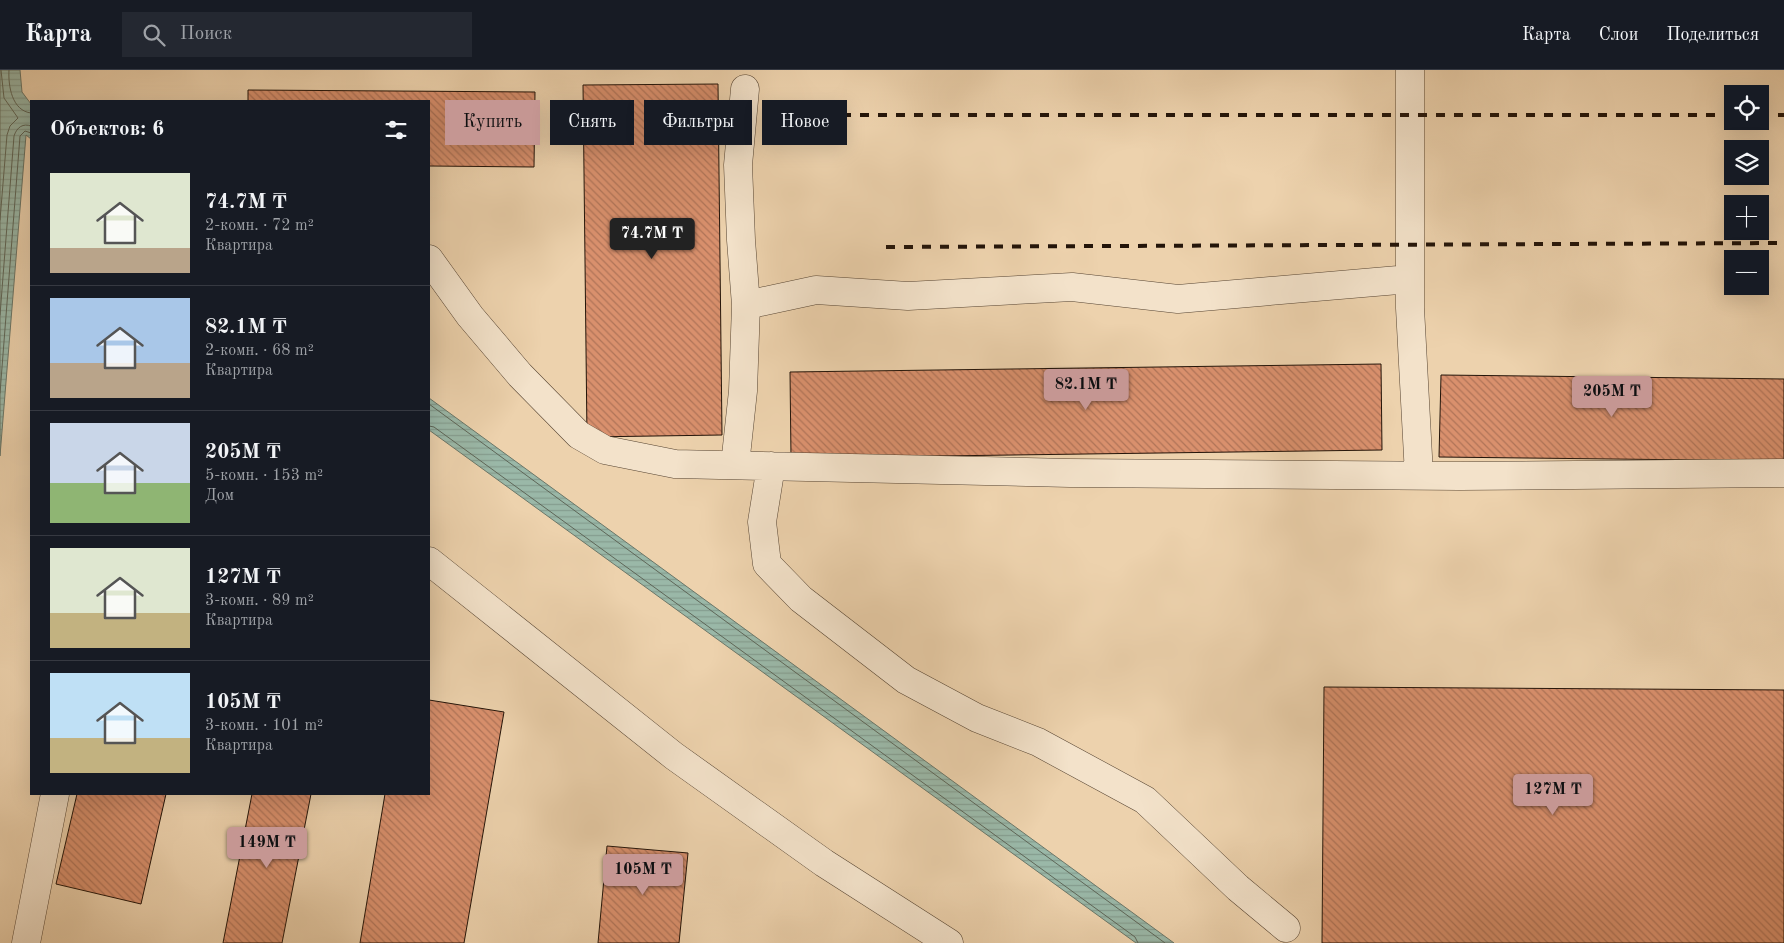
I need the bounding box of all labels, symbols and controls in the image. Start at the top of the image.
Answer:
search box [122,12,472,57]
icon: search [140,21,168,49]
text: Карта [25,23,92,47]
text: Поиск [180,25,232,44]
text: Карта [1522,26,1571,44]
text: Слои [1599,26,1638,44]
text: Поделиться [1666,26,1759,44]
map controls [1724,85,1769,295]
button: locate [1724,85,1769,130]
chip: Купить [445,100,540,145]
chip: Снять [550,100,634,145]
chip: Фильтры [644,100,752,145]
chip: Новое [762,100,847,145]
icon: filters [382,116,410,144]
text: Объектов: 6 [50,119,164,140]
button: layers [1724,140,1769,185]
text: 74.7M ₸ [205,192,287,213]
icon: home [90,193,150,253]
button: + [1724,195,1769,240]
text: 2-комн. · 72 m² [205,218,314,234]
pin: 74.7M ₸ [606,218,698,260]
text: 74.7M ₸ [621,226,683,242]
text: Квартира [205,238,273,254]
button: − [1724,250,1769,295]
text: 82.1M ₸ [205,317,287,338]
icon: home [90,318,150,378]
text: 2-комн. · 68 m² [205,343,314,359]
text: Квартира [205,363,273,379]
pin: 82.1M ₸ [1040,368,1132,411]
pin: 205M ₸ [1571,376,1653,418]
text: 82.1M ₸ [1055,377,1117,393]
text: 205M ₸ [1583,384,1641,400]
text: 205M ₸ [205,442,281,463]
icon: home [90,443,150,503]
text: 5-комн. · 153 m² [205,468,323,484]
text: Дом [205,488,234,504]
text: 127M ₸ [205,567,281,588]
icon: home [90,568,150,628]
text: 3-комн. · 89 m² [205,593,314,609]
text: Квартира [205,613,273,629]
text: 105M ₸ [205,692,281,713]
icon: home [90,693,150,753]
text: 3-комн. · 101 m² [205,718,323,734]
text: Квартира [205,738,273,754]
pin: 127M ₸ [1512,774,1594,816]
text: 127M ₸ [1524,782,1582,798]
pin: 149M ₸ [226,826,308,869]
text: 149M ₸ [238,835,296,851]
pin: 105M ₸ [602,854,684,896]
text: 105M ₸ [614,862,672,878]

